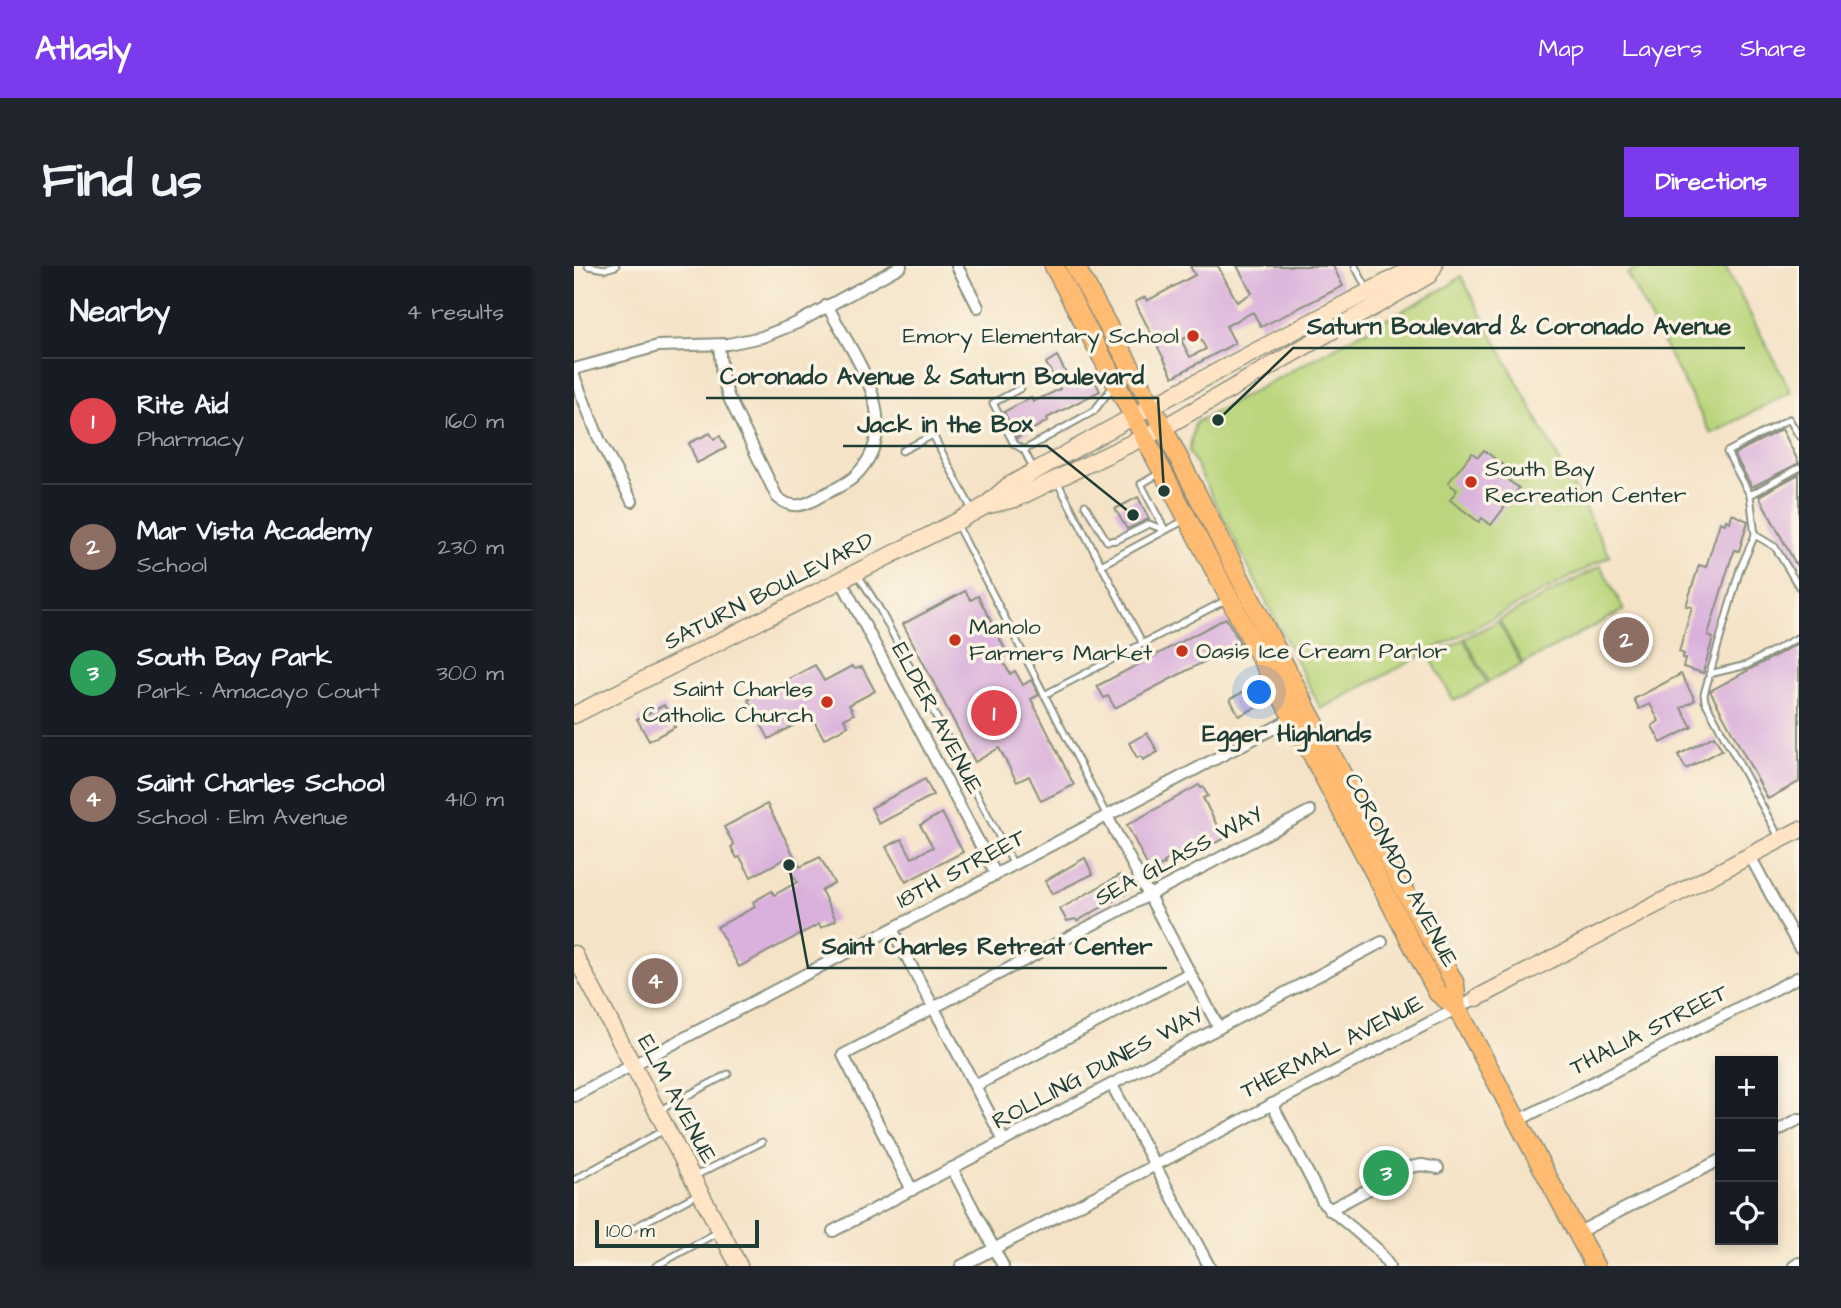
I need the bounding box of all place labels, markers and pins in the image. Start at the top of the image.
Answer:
callout: Saturn Boulevard & Coronado Avenue [1293,303,1745,348]
place label: Emory Elementary School [903,320,1179,353]
marker: Emory Elementary School [1185,328,1201,344]
callout: Coronado Avenue & Saturn Boulevard [706,353,1158,398]
callout: Jack in the Box [843,401,1047,446]
place label: South Bay Recreation Center [1485,453,1687,511]
marker: South Bay Recreation Center [1463,474,1479,490]
place label: Manolo Farmers Market [969,611,1153,669]
pin: 2 [1603,614,1649,666]
marker: Manolo Farmers Market [947,632,963,648]
place label: Oasis Ice Cream Parlor [1196,635,1447,667]
marker: Oasis Ice Cream Parlor [1174,643,1190,659]
place label: Saint Charles Catholic Church [643,673,814,731]
pin: 1 [971,687,1017,739]
marker: Saint Charles Catholic Church [819,694,835,710]
callout: Saint Charles Retreat Center [808,923,1167,968]
pin: 4 [632,955,678,1007]
pin: 3 [1363,1147,1409,1199]

